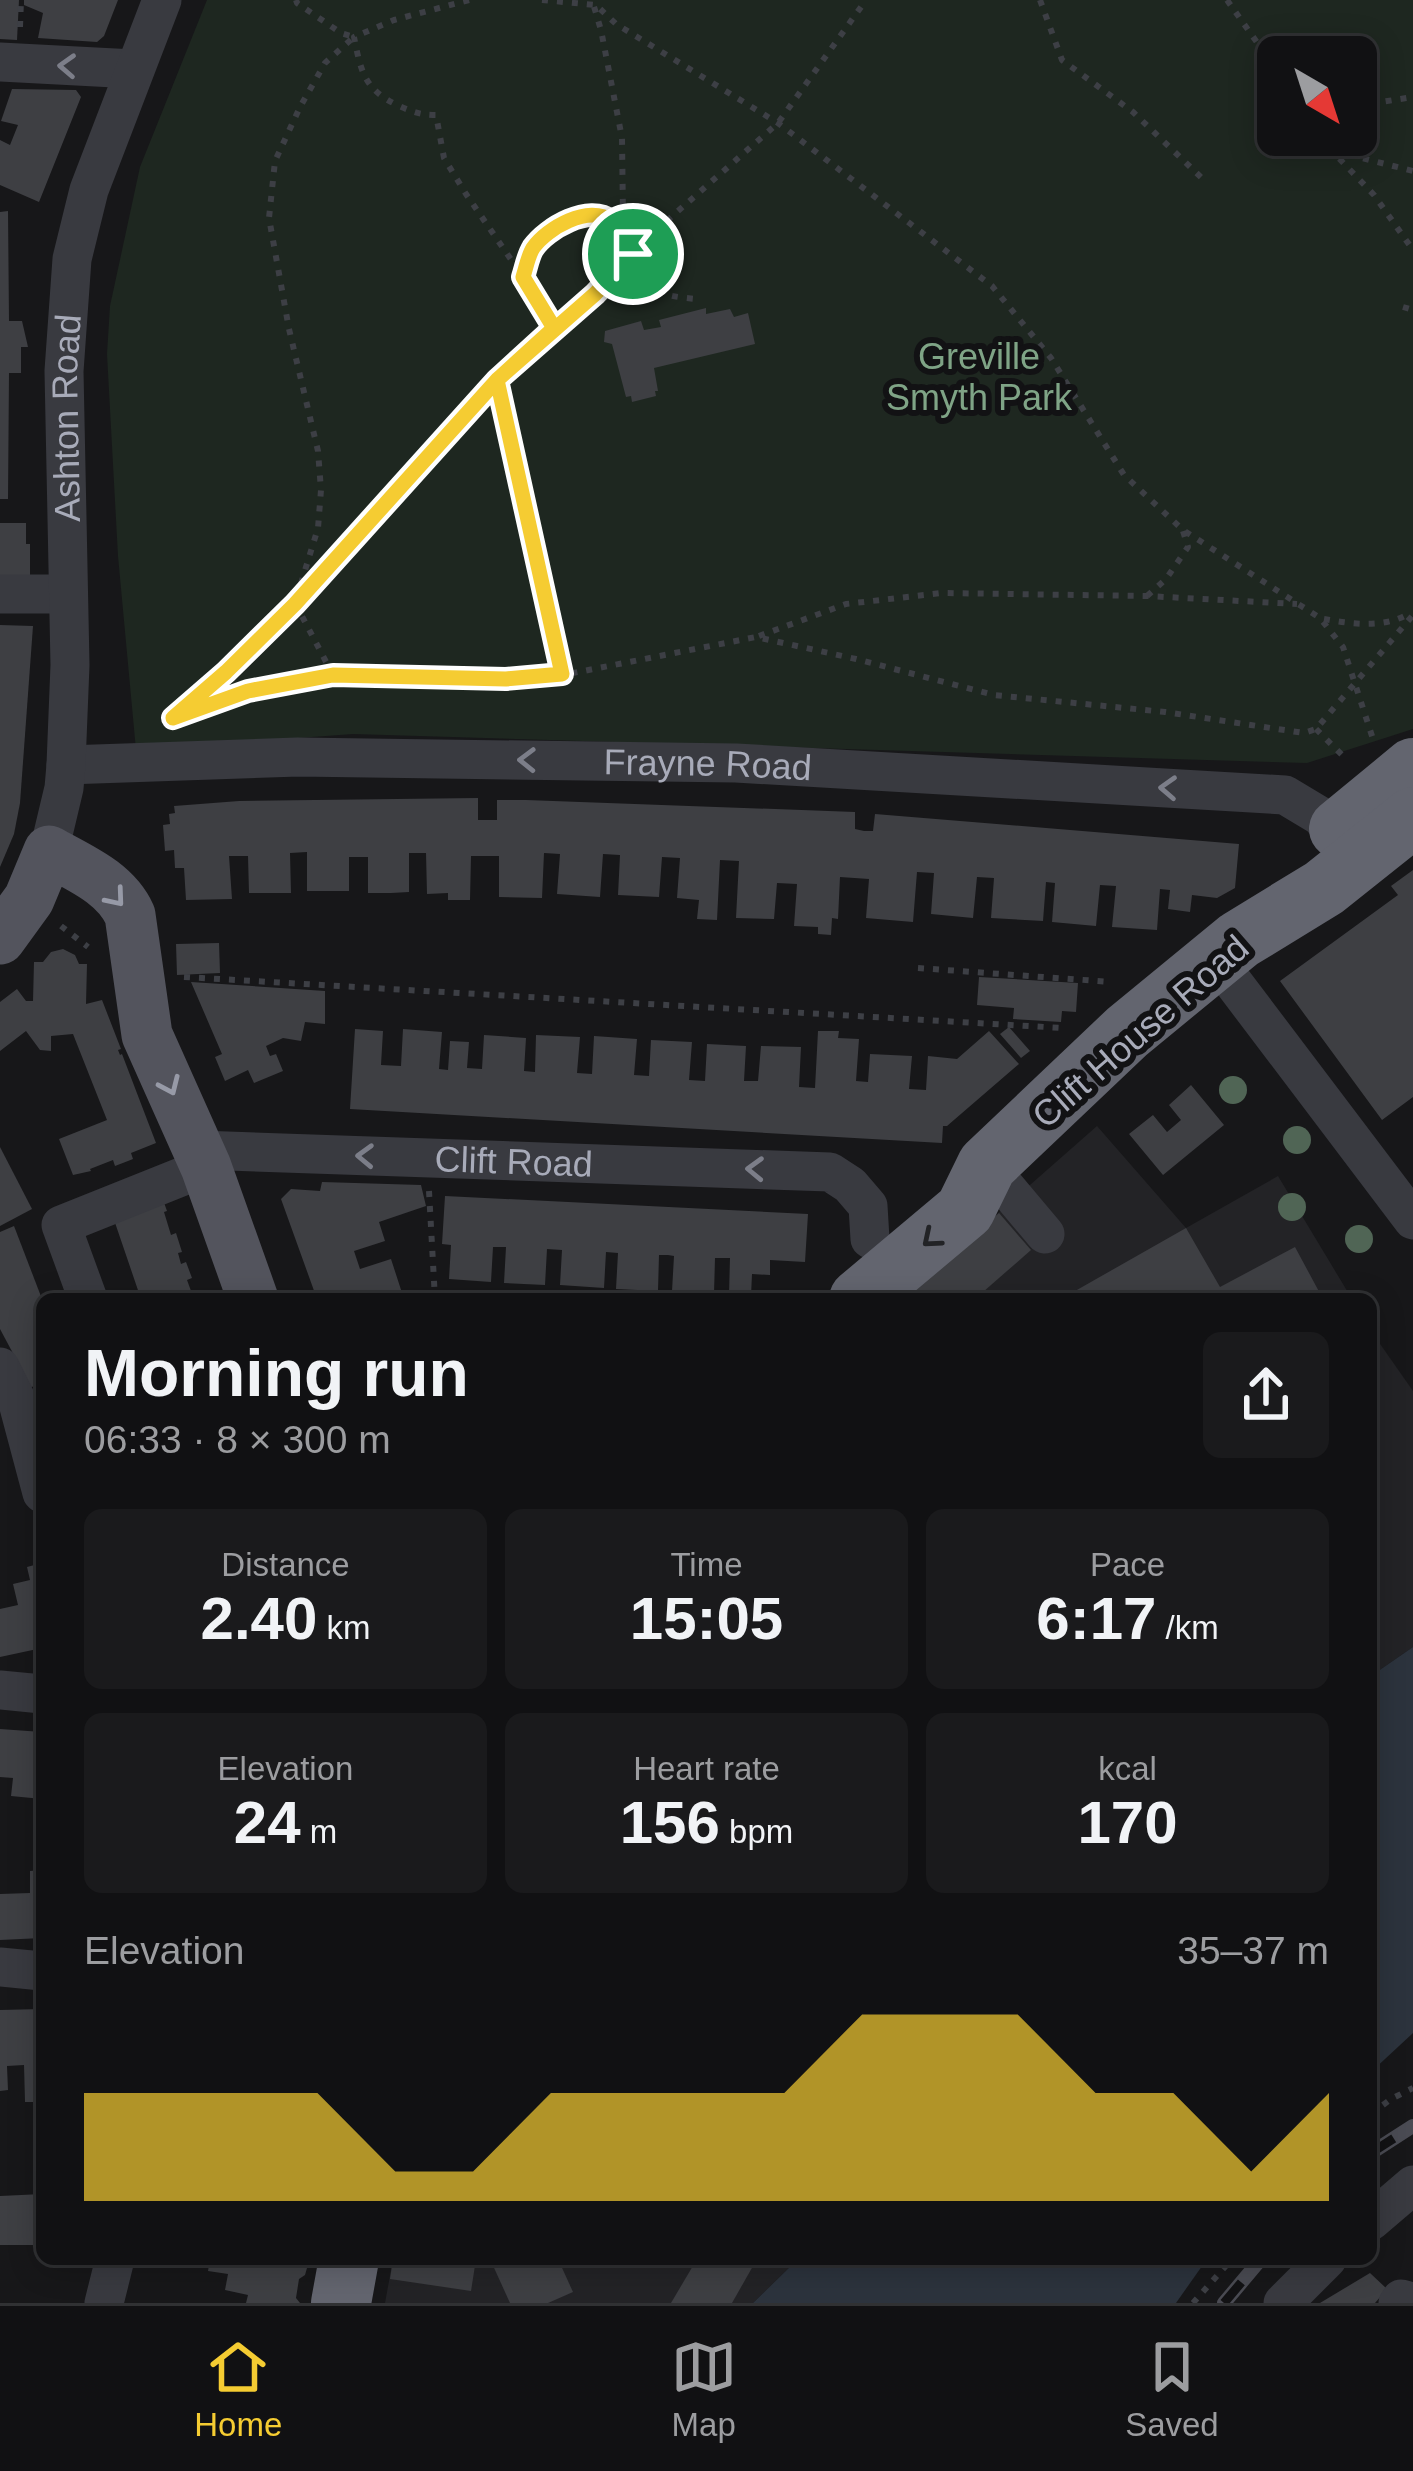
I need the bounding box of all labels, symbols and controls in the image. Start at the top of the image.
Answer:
north arrow [1257,36,1377,156]
map controls [1257,36,1377,156]
one-way arrow [57,53,76,79]
pin [582,203,684,305]
icon: arrive [600,221,666,287]
street label: Ashton Road [44,313,89,522]
park label: Greville Smyth Park [886,336,1073,418]
street label: Frayne Road [603,741,813,788]
one-way arrow [517,748,536,774]
one-way arrow [1158,775,1177,801]
one-way arrow [102,884,123,906]
street label: Clift House Road [1024,927,1256,1136]
one-way arrow [156,1074,180,1095]
street label: Clift Road [434,1138,594,1185]
one-way arrow [355,1143,374,1169]
one-way arrow [745,1157,764,1183]
one-way arrow [923,1224,945,1246]
button: share [1203,1332,1329,1458]
text: Morning run [84,1336,469,1410]
text: 06:33 · 8 × 300 m [84,1418,391,1461]
text: Distance [221,1546,350,1583]
text: Time [670,1546,743,1583]
text: Pace [1090,1546,1165,1583]
text: 2.40 [201,1585,317,1652]
text: 15:05 [630,1585,783,1652]
text: 6:17 [1036,1585,1156,1652]
text: km [317,1609,370,1646]
text: /km [1156,1609,1219,1646]
text: Elevation [218,1750,353,1787]
text: Heart rate [633,1750,780,1787]
text: kcal [1098,1750,1157,1787]
text: 24 [234,1789,301,1856]
text: 156 [620,1789,720,1856]
text: 170 [1077,1789,1178,1856]
text: m [301,1813,337,1850]
text: bpm [720,1813,793,1850]
text: Elevation [84,1929,244,1972]
text: 35–37 m [1177,1929,1329,1972]
tab: Home [194,2334,282,2444]
tab: Map [671,2334,737,2444]
tab: Saved [1125,2334,1219,2444]

